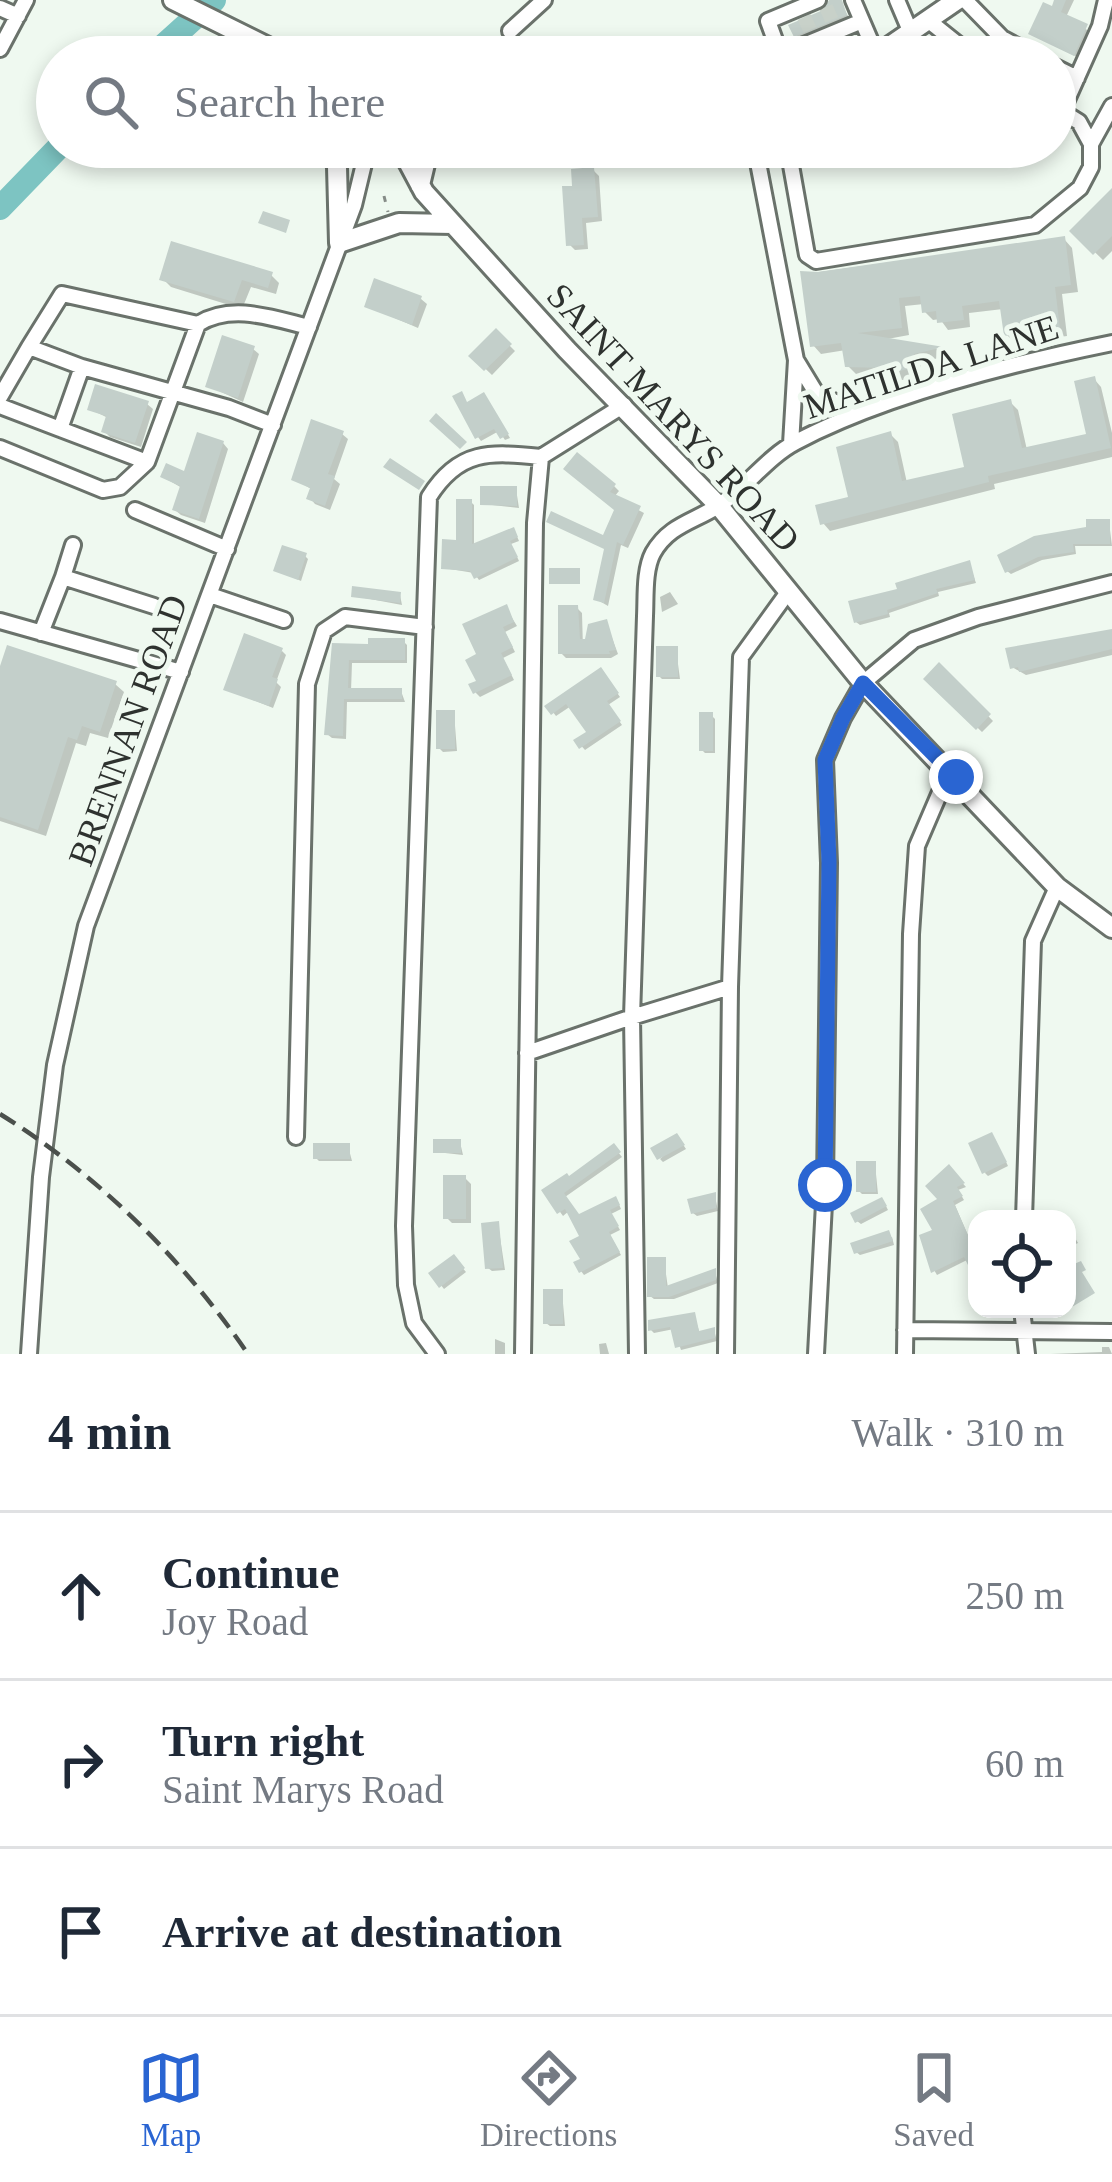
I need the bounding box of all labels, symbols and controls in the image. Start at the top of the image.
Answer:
search box [36,36,1076,168]
icon: search [78,69,144,135]
text: Search here [174,77,385,127]
street label: SAINT MARYS ROAD [539,276,808,560]
street label: MATILDA LANE [799,307,1063,427]
street label: BRENNAN ROAD [60,590,195,871]
route end [929,750,983,804]
route start [798,1158,852,1212]
map controls [968,1210,1076,1318]
button: locate [968,1210,1076,1318]
text: 4 min [48,1404,171,1460]
text: Walk · 310 m [852,1411,1064,1454]
text: Continue [162,1548,340,1598]
icon: ahead [48,1563,114,1629]
text: 250 m [965,1574,1064,1617]
text: Joy Road [162,1600,308,1643]
text: Turn right [162,1716,364,1766]
icon: right [48,1731,114,1797]
text: 60 m [985,1742,1064,1785]
text: Saint Marys Road [162,1768,444,1811]
icon: arrive [48,1899,114,1965]
text: Arrive at destination [162,1907,562,1957]
tab: Map [138,2045,204,2154]
tab: Directions [480,2045,617,2154]
tab: Saved [893,2045,974,2154]

